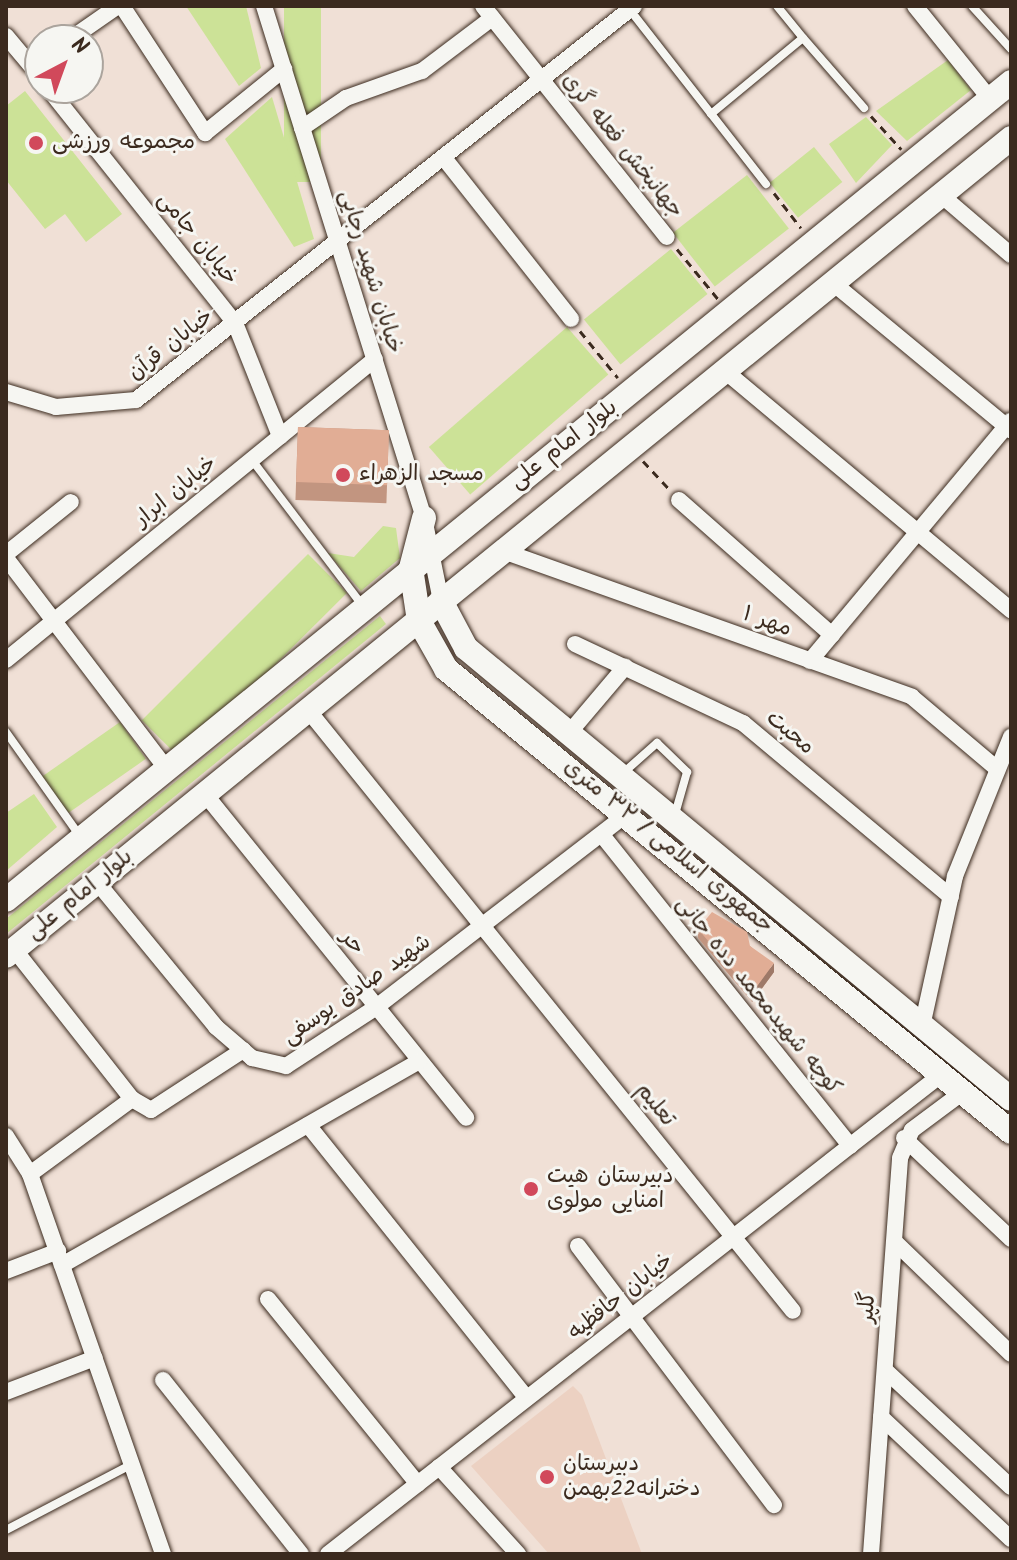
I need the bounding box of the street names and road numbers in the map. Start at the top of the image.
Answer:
street label: جهانبخش فعله گری [555,68,689,224]
street label: خیابان جامی [151,187,243,291]
street label: خیابان شهید رجایی [333,187,407,357]
street label: خیابان قرآن [123,304,219,386]
street label: بلوار امام علی [505,395,623,495]
street label: خیابان ابرار [130,451,222,533]
street label: مهر ۱ [739,601,795,643]
street label: محبت [761,705,819,761]
street label: جمهوری اسلامی / ۳۲ متری [558,754,778,940]
street label: بلوار امام علی [21,844,139,946]
street label: کوچه شهیدمحمد دده جانی [670,891,846,1101]
street label: حر [334,925,370,961]
street label: شهید صادق یوسفی [278,929,436,1051]
street label: تعلیم [630,1078,680,1132]
street label: خیابان حافظیه [563,1248,679,1346]
street label: گلپر [854,1291,882,1323]

